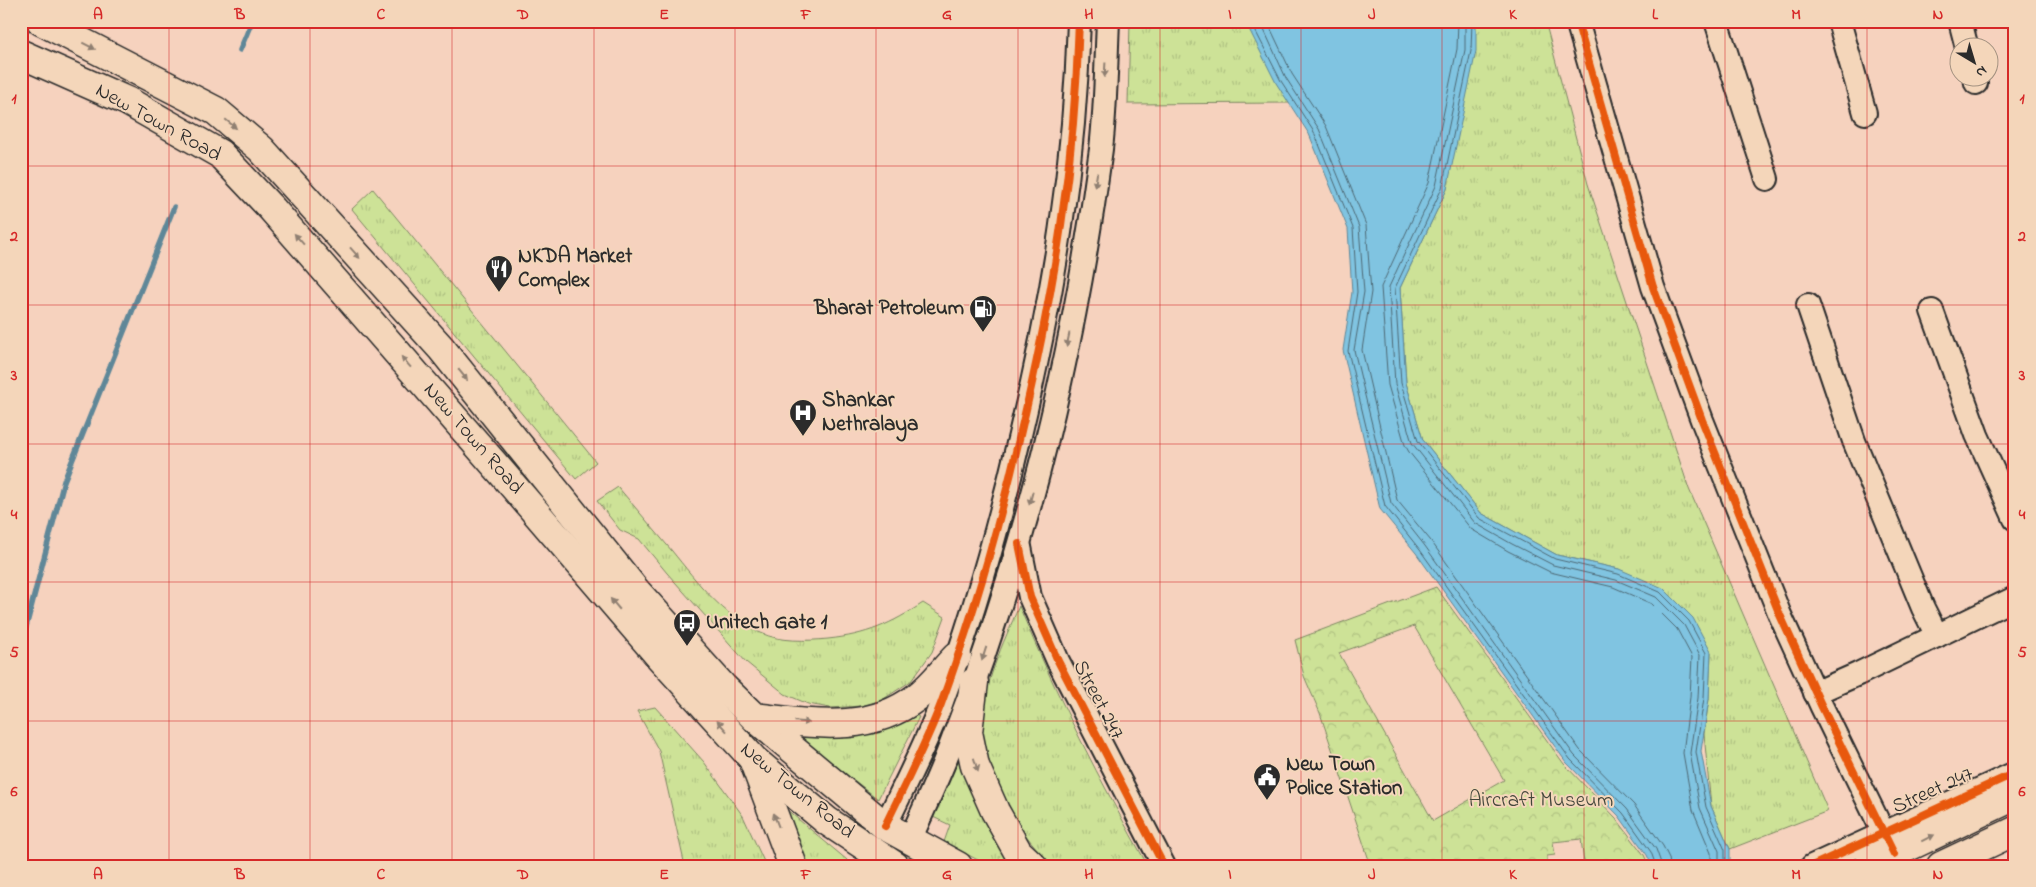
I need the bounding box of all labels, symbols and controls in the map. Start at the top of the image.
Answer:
text: A [93,3,103,27]
text: B [234,3,246,27]
text: C [377,3,386,27]
text: D [516,3,529,27]
text: E [659,3,669,27]
text: F [800,3,812,27]
text: G [942,3,952,27]
text: H [1084,3,1094,27]
text: I [1228,3,1232,27]
text: J [1368,3,1376,27]
text: K [1509,3,1518,27]
text: L [1652,3,1659,27]
text: M [1791,3,1801,27]
text: N [1933,3,1944,27]
north arrow [1948,38,1998,88]
one-way arrow [82,42,96,50]
text: N [1971,60,1991,82]
one-way arrow [1101,62,1109,78]
street label: New Town Road [90,76,227,170]
text: 1 [11,87,17,111]
text: 1 [2019,87,2025,111]
one-way arrow [224,118,237,129]
one-way arrow [1091,172,1099,188]
text: 2 [9,225,18,249]
text: 2 [2017,225,2026,249]
one-way arrow [293,233,304,246]
place label: NKDA Market Complex [518,242,633,296]
one-way arrow [349,247,361,259]
restaurant icon: NKDA Market Complex [484,254,514,293]
place label: Bharat Petroleum [813,294,964,324]
fuel station icon: Bharat Petroleum [968,294,998,333]
one-way arrow [1064,333,1072,348]
one-way arrow [400,355,411,368]
text: 3 [10,364,18,388]
text: 3 [2018,364,2026,388]
one-way arrow [457,369,468,382]
street label: New Town Road [416,376,530,502]
place label: Shankar Nethralaya [822,386,918,442]
hospital icon: Shankar Nethralaya [788,398,818,437]
one-way arrow [1027,491,1035,506]
text: 4 [10,503,18,527]
text: 4 [2018,503,2026,527]
one-way arrow [609,598,620,611]
bus stop icon: Unitech Gate 1 [672,608,702,647]
place label: Unitech Gate 1 [706,608,828,638]
text: 5 [9,641,19,665]
text: 5 [2017,641,2027,665]
one-way arrow [979,646,987,661]
street label: Street 247 [1065,655,1132,745]
one-way arrow [794,718,810,726]
one-way arrow [716,720,728,732]
street label: New Town Road [733,735,861,847]
place label: New Town Police Station [1286,750,1402,804]
one-way arrow [973,757,980,772]
street label: Street 247 [1888,760,1979,822]
public building icon: New Town Police Station [1252,762,1282,801]
text: 6 [9,780,18,804]
text: 6 [2017,780,2026,804]
park label: Aircraft Museum [1469,786,1613,816]
one-way arrow [772,813,780,827]
one-way arrow [1921,834,1936,842]
text: A [93,863,103,887]
text: B [234,863,246,887]
text: C [377,863,386,887]
text: D [516,863,529,887]
text: E [659,863,669,887]
text: F [800,863,812,887]
text: G [942,863,952,887]
text: H [1084,863,1094,887]
text: I [1228,863,1232,887]
text: J [1368,863,1376,887]
text: K [1509,863,1518,887]
text: L [1652,863,1659,887]
text: M [1791,863,1801,887]
text: N [1933,863,1944,887]

